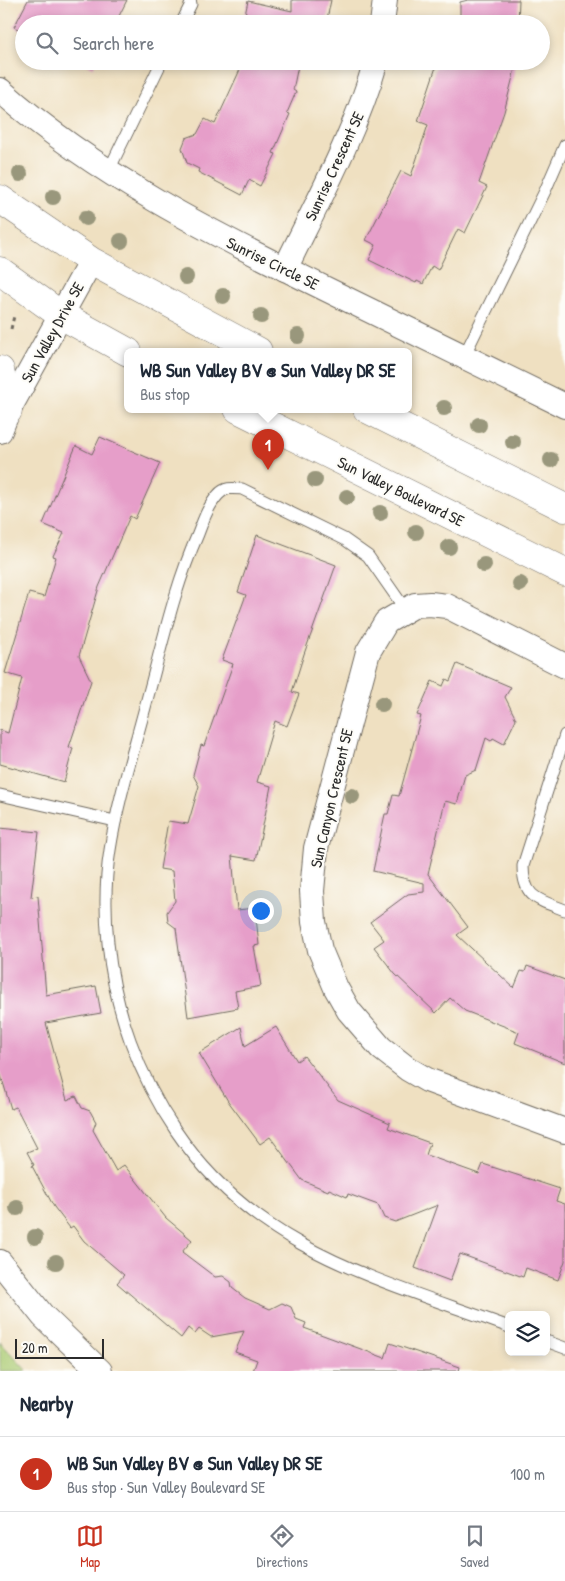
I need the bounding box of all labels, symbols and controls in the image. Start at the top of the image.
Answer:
search box [15,15,550,70]
icon: search [33,29,61,57]
text: Search here [73,30,154,56]
street label: Sunrise Crescent SE [299,108,369,224]
street label: Sunrise Circle SE [223,231,323,295]
street label: Sun Valley Drive SE [15,278,89,386]
popup [124,348,412,413]
text: WB Sun Valley BV @ Sun Valley DR SE [140,357,396,383]
text: Bus stop [140,383,190,405]
pin: 1 [252,429,284,470]
street label: Sun Valley Boulevard SE [334,451,468,531]
street label: Sun Canyon Crescent SE [304,726,358,870]
your location [248,898,274,924]
map controls [505,1311,550,1356]
button: layers [505,1311,550,1356]
scale bar [15,1336,104,1359]
text: 20 m [22,1338,48,1357]
text: Nearby [20,1389,73,1418]
text: WB Sun Valley BV @ Sun Valley DR SE [67,1450,322,1476]
text: 1 [33,1463,39,1485]
text: 100 m [510,1463,545,1485]
text: Bus stop · Sun Valley Boulevard SE [67,1476,265,1498]
tab: Map [76,1522,104,1571]
tab: Directions [256,1522,308,1571]
tab: Saved [460,1522,489,1571]

